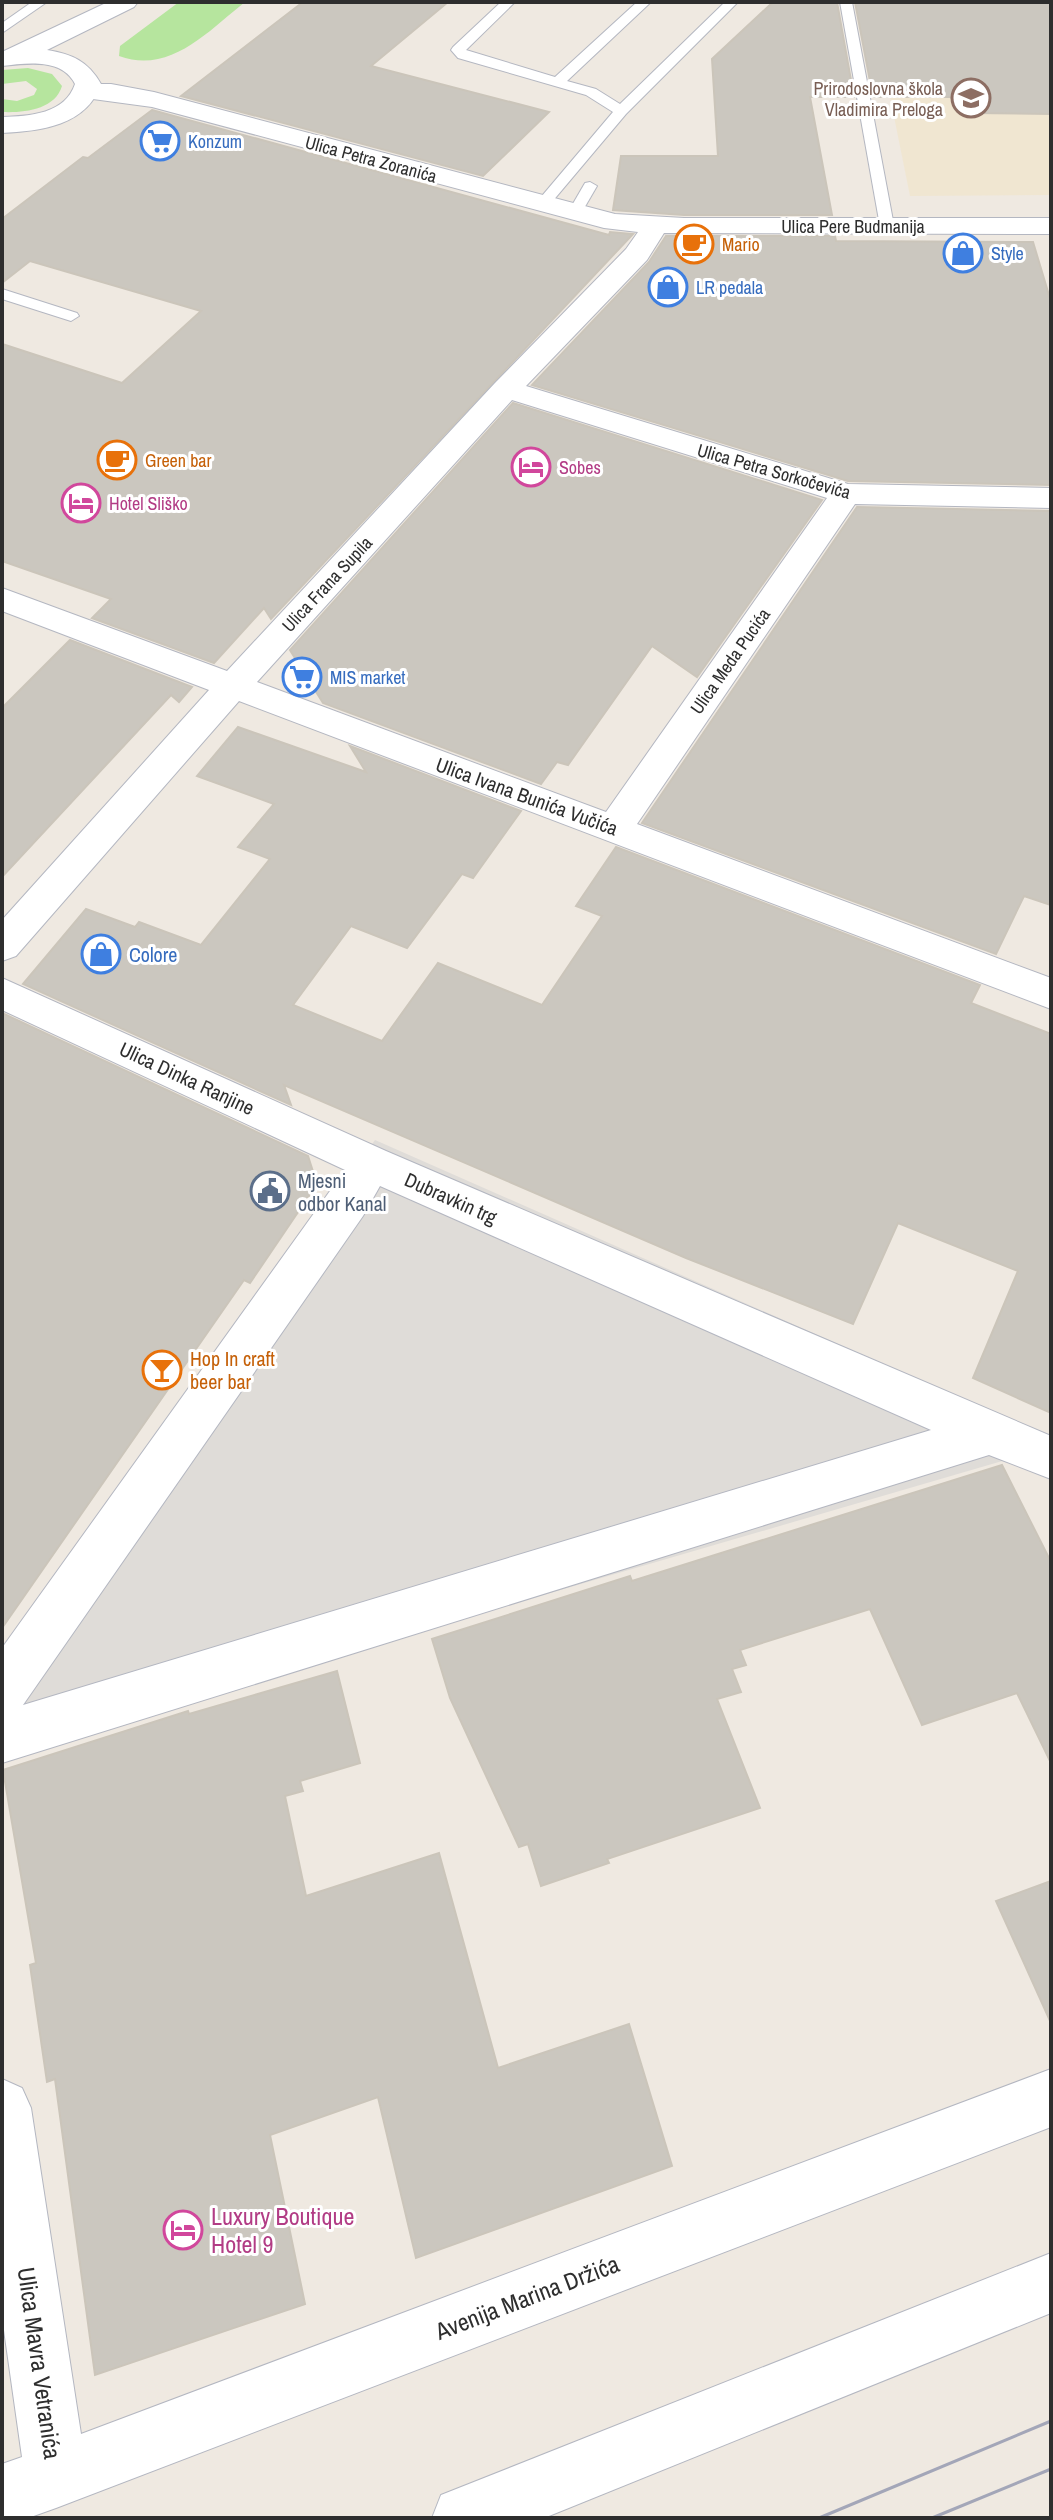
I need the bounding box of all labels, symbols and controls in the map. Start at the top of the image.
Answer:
place label: Prirodoslovna škola Vladimira Preloga [813,76,943,122]
school or university icon: Prirodoslovna škola Vladimira Preloga [950,77,992,119]
supermarket icon: Konzum [139,120,181,162]
place label: Konzum [188,129,242,154]
street label: Ulica Petra Zoranića [302,129,440,189]
street label: Ulica Pere Budmanija [781,214,925,239]
cafe icon: Mario [673,223,715,265]
place label: Mario [722,232,760,257]
shop icon: Style [942,232,984,274]
place label: Style [991,241,1024,266]
shop icon: LR pedala [647,266,689,308]
place label: LR pedala [696,275,763,300]
street label: Ulica Petra Sorkočevića [694,437,854,505]
cafe icon: Green bar [96,439,138,481]
hotel icon: Sobes [510,446,552,488]
place label: Green bar [145,448,212,473]
place label: Sobes [559,455,601,480]
hotel icon: Hotel Sliško [60,482,102,524]
place label: Hotel Sliško [109,491,188,516]
street label: Ulica Frana Supila [276,531,378,637]
street label: Ulica Meda Pucića [684,603,776,719]
supermarket icon: MIS market [281,656,323,698]
place label: MIS market [330,665,405,690]
street label: Ulica Ivana Bunića Vučića [432,751,622,841]
shop icon: Colore [80,933,122,975]
place label: Colore [129,941,177,968]
street label: Ulica Dinka Ranjine [115,1035,259,1121]
street label: Dubravkin trg [401,1166,501,1230]
place label: Mjesni odbor Kanal [298,1167,386,1217]
public building icon: Mjesni odbor Kanal [249,1170,291,1212]
place label: Hop In craft beer bar [190,1345,275,1395]
bar icon: Hop In craft beer bar [141,1349,183,1391]
place label: Luxury Boutique Hotel 9 [211,2200,354,2260]
hotel icon: Luxury Boutique Hotel 9 [162,2209,204,2251]
street label: Avenija Marina Držića [430,2247,624,2347]
street label: Ulica Mavra Vetranića [11,2265,69,2461]

